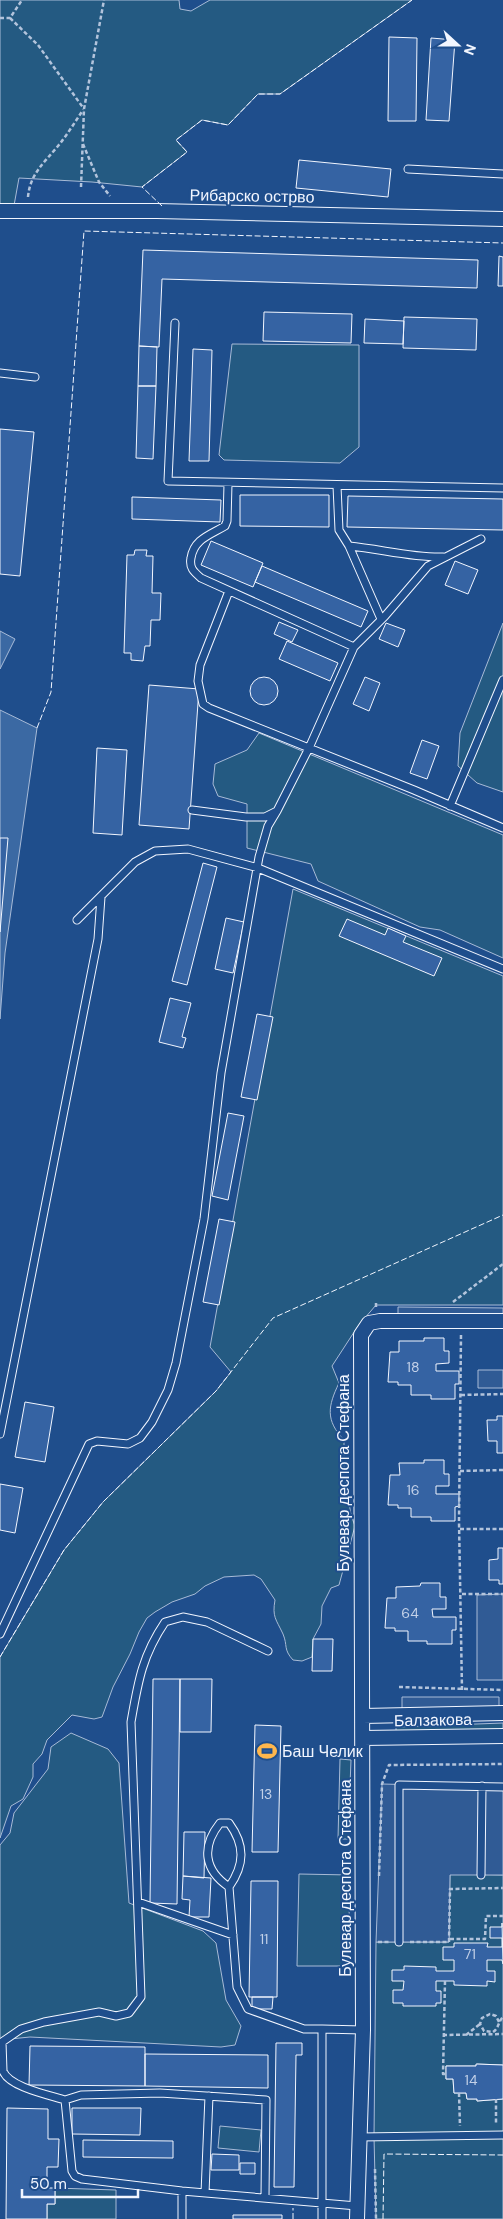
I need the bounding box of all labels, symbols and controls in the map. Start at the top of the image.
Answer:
north arrow [433,20,483,70]
text: N [460,42,480,58]
street label: Рибарско острво [189,184,315,208]
house number: 18 [407,1358,419,1376]
street label: Булевар деспота Стефана [333,1374,354,1572]
house number: 16 [406,1481,420,1499]
house number: 64 [401,1604,419,1622]
street label: Балзакова [394,1709,472,1731]
sports icon: Баш Челик [256,1740,278,1762]
place label: Баш Челик [282,1741,364,1762]
street label: Булевар деспота Стефана [335,1779,356,1977]
house number: 13 [260,1785,272,1803]
house number: 11 [260,1930,268,1948]
house number: 71 [464,1945,476,1963]
house number: 14 [465,2071,478,2089]
scale bar [22,2166,139,2198]
text: 50 m [30,2174,67,2194]

